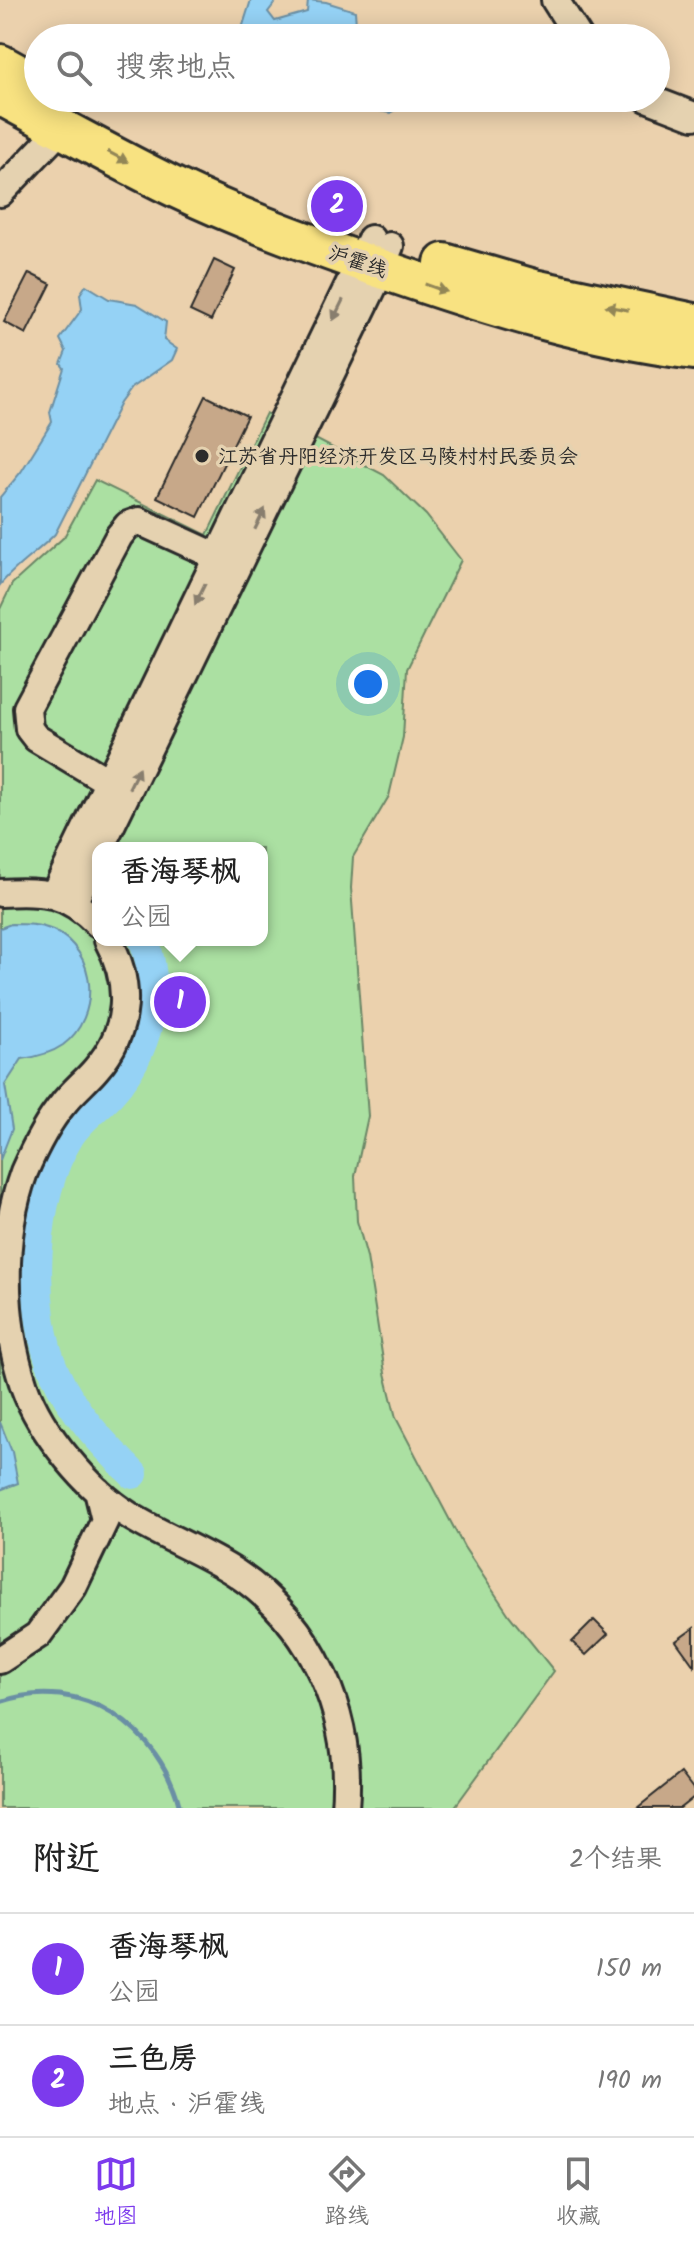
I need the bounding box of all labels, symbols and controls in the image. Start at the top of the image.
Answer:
search box [24,24,670,112]
text: 搜索地点 [116,44,236,92]
icon: search [52,46,96,90]
one-way arrow [107,151,130,164]
pin: 2 [311,176,363,236]
street label: 沪霍线 [324,238,391,288]
one-way arrow [424,282,448,295]
one-way arrow [331,298,345,321]
one-way arrow [605,301,630,314]
place label: 江苏省丹阳经济开发区马陵村村民委员会 [218,442,578,474]
marker: 江苏省丹阳经济开发区马陵村村民委员会 [193,447,211,465]
one-way arrow [253,507,267,530]
one-way arrow [193,583,207,606]
your location [348,664,388,704]
one-way arrow [127,766,141,789]
popup [92,842,268,946]
text: 香海琴枫 [120,849,240,897]
text: 公园 [120,897,172,939]
pin: 1 [154,972,206,1032]
text: 附近 [32,1833,100,1887]
text: 2个结果 [569,1839,662,1881]
text: 香海琴枫 [108,1924,228,1972]
text: 1 [54,1948,62,1990]
text: 150 m [596,1948,662,1990]
text: 公园 [108,1972,160,2014]
text: 三色房 [108,2036,198,2084]
text: 2 [50,2060,66,2102]
text: 190 m [597,2060,662,2102]
text: 地点 · 沪霍线 [108,2084,265,2126]
tab: 地图 [94,2152,138,2235]
tab: 路线 [325,2152,369,2235]
tab: 收藏 [556,2152,600,2235]

